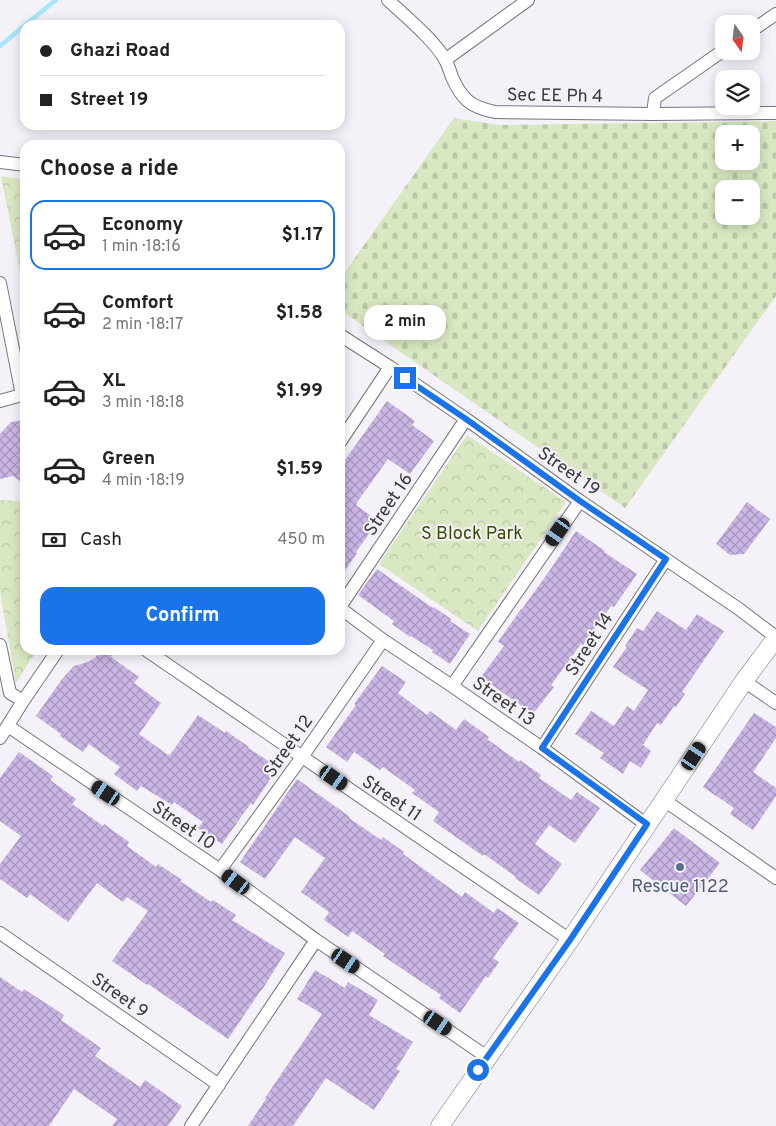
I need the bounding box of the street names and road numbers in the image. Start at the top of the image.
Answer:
street label: Sec EE Ph 4 [507,84,603,109]
street label: Street 19 [532,442,604,502]
street label: Street 16 [360,469,419,541]
street label: Street 14 [561,609,619,681]
street label: Street 13 [467,672,539,732]
street label: Street 12 [259,711,319,783]
street label: Street 11 [357,771,425,828]
street label: Street 10 [147,797,219,856]
street label: Street 9 [86,968,152,1024]

